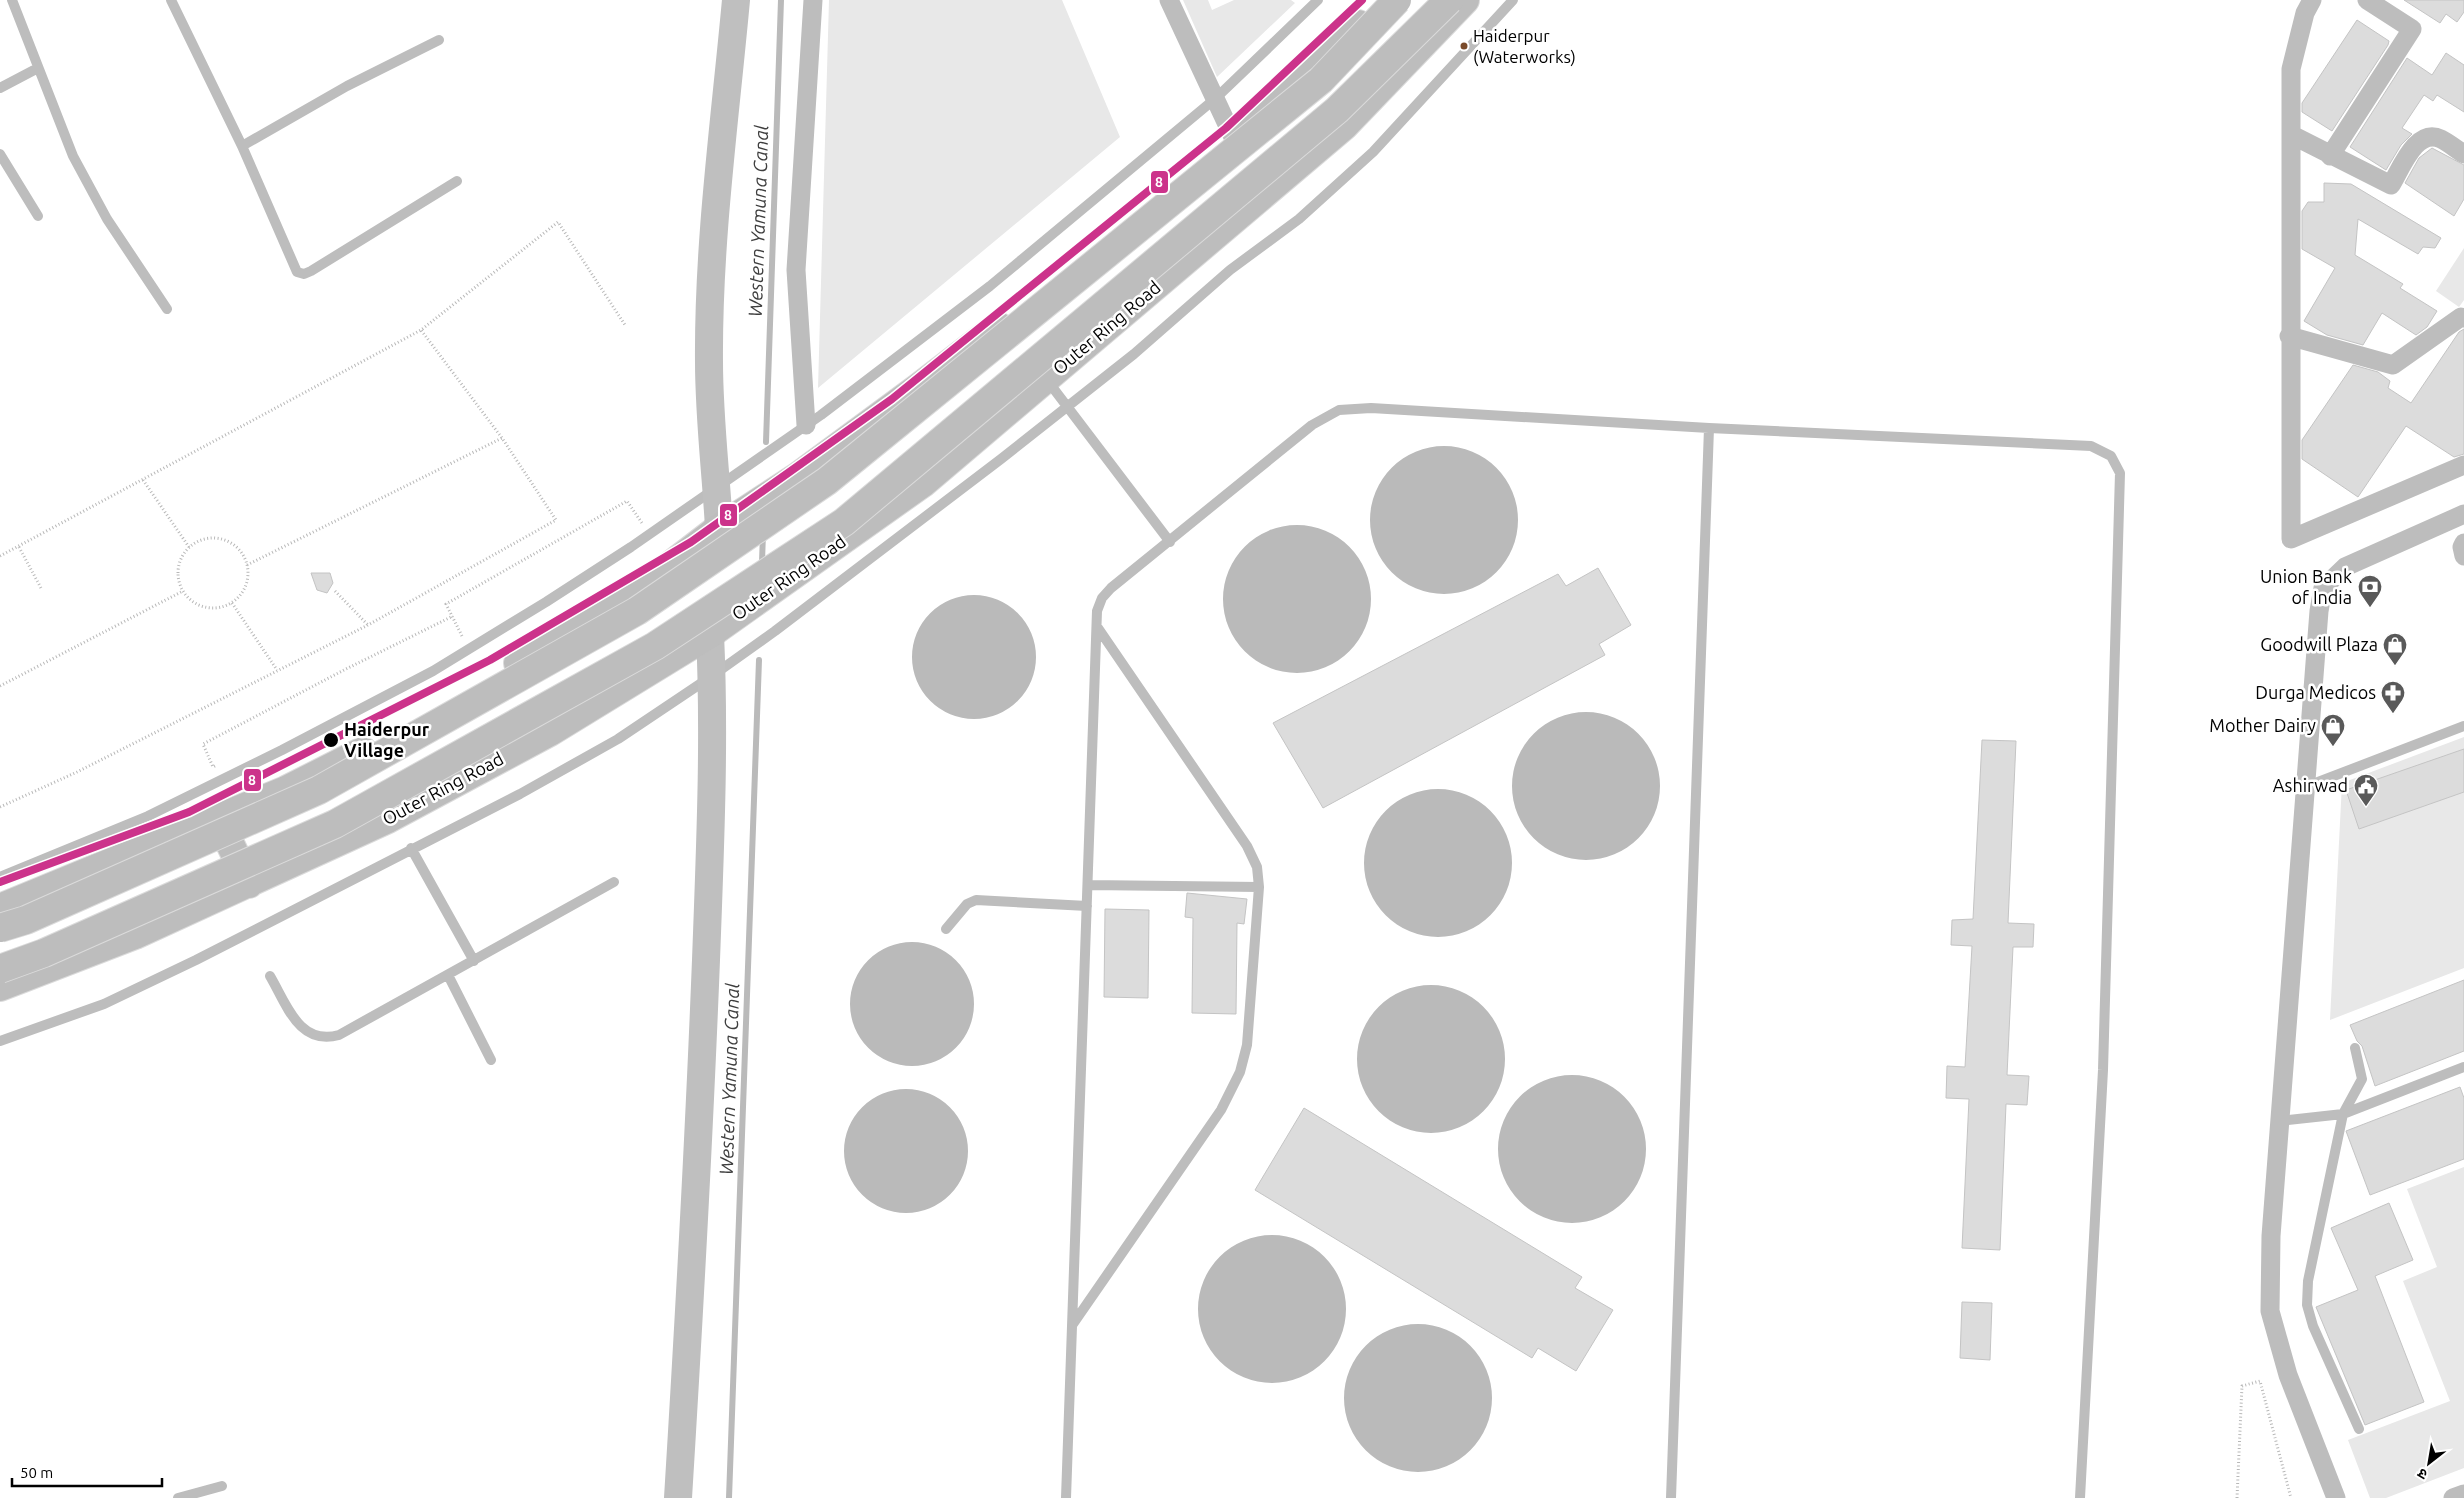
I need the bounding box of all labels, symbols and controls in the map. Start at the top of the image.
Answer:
place label: Haiderpur (Waterworks) [1473,26,1576,67]
marker: Haiderpur (Waterworks) [1459,41,1469,51]
water label: Western Yamuna Canal [744,124,772,318]
line badge: 8 [1150,170,1169,194]
text: 8 [1155,174,1163,190]
street label: Outer Ring Road [1049,277,1164,378]
line badge: 8 [719,503,738,527]
text: 8 [724,507,732,523]
street label: Outer Ring Road [728,531,849,624]
place label: Union Bank of India [2260,566,2352,607]
bank icon: Union Bank of India [2357,574,2383,608]
shop icon: Goodwill Plaza [2382,632,2408,666]
place label: Goodwill Plaza [2260,634,2378,654]
pharmacy icon: Durga Medicos [2380,680,2406,714]
place label: Durga Medicos [2255,682,2376,702]
shop icon: Mother Dairy [2320,713,2346,747]
place label: Mother Dairy [2209,715,2316,735]
place label: Haiderpur Village [344,719,430,760]
marker: Haiderpur Village [322,731,340,749]
street label: Outer Ring Road [379,748,506,828]
line badge: 8 [243,768,262,792]
text: 8 [248,772,256,788]
public building icon: Ashirwad [2353,773,2379,807]
place label: Ashirwad [2273,775,2348,795]
water label: Western Yamuna Canal [715,982,743,1176]
north arrow [2404,1438,2454,1488]
scale bar [12,1456,162,1488]
text: 50 m [20,1464,53,1481]
text: उ [2414,1465,2430,1483]

